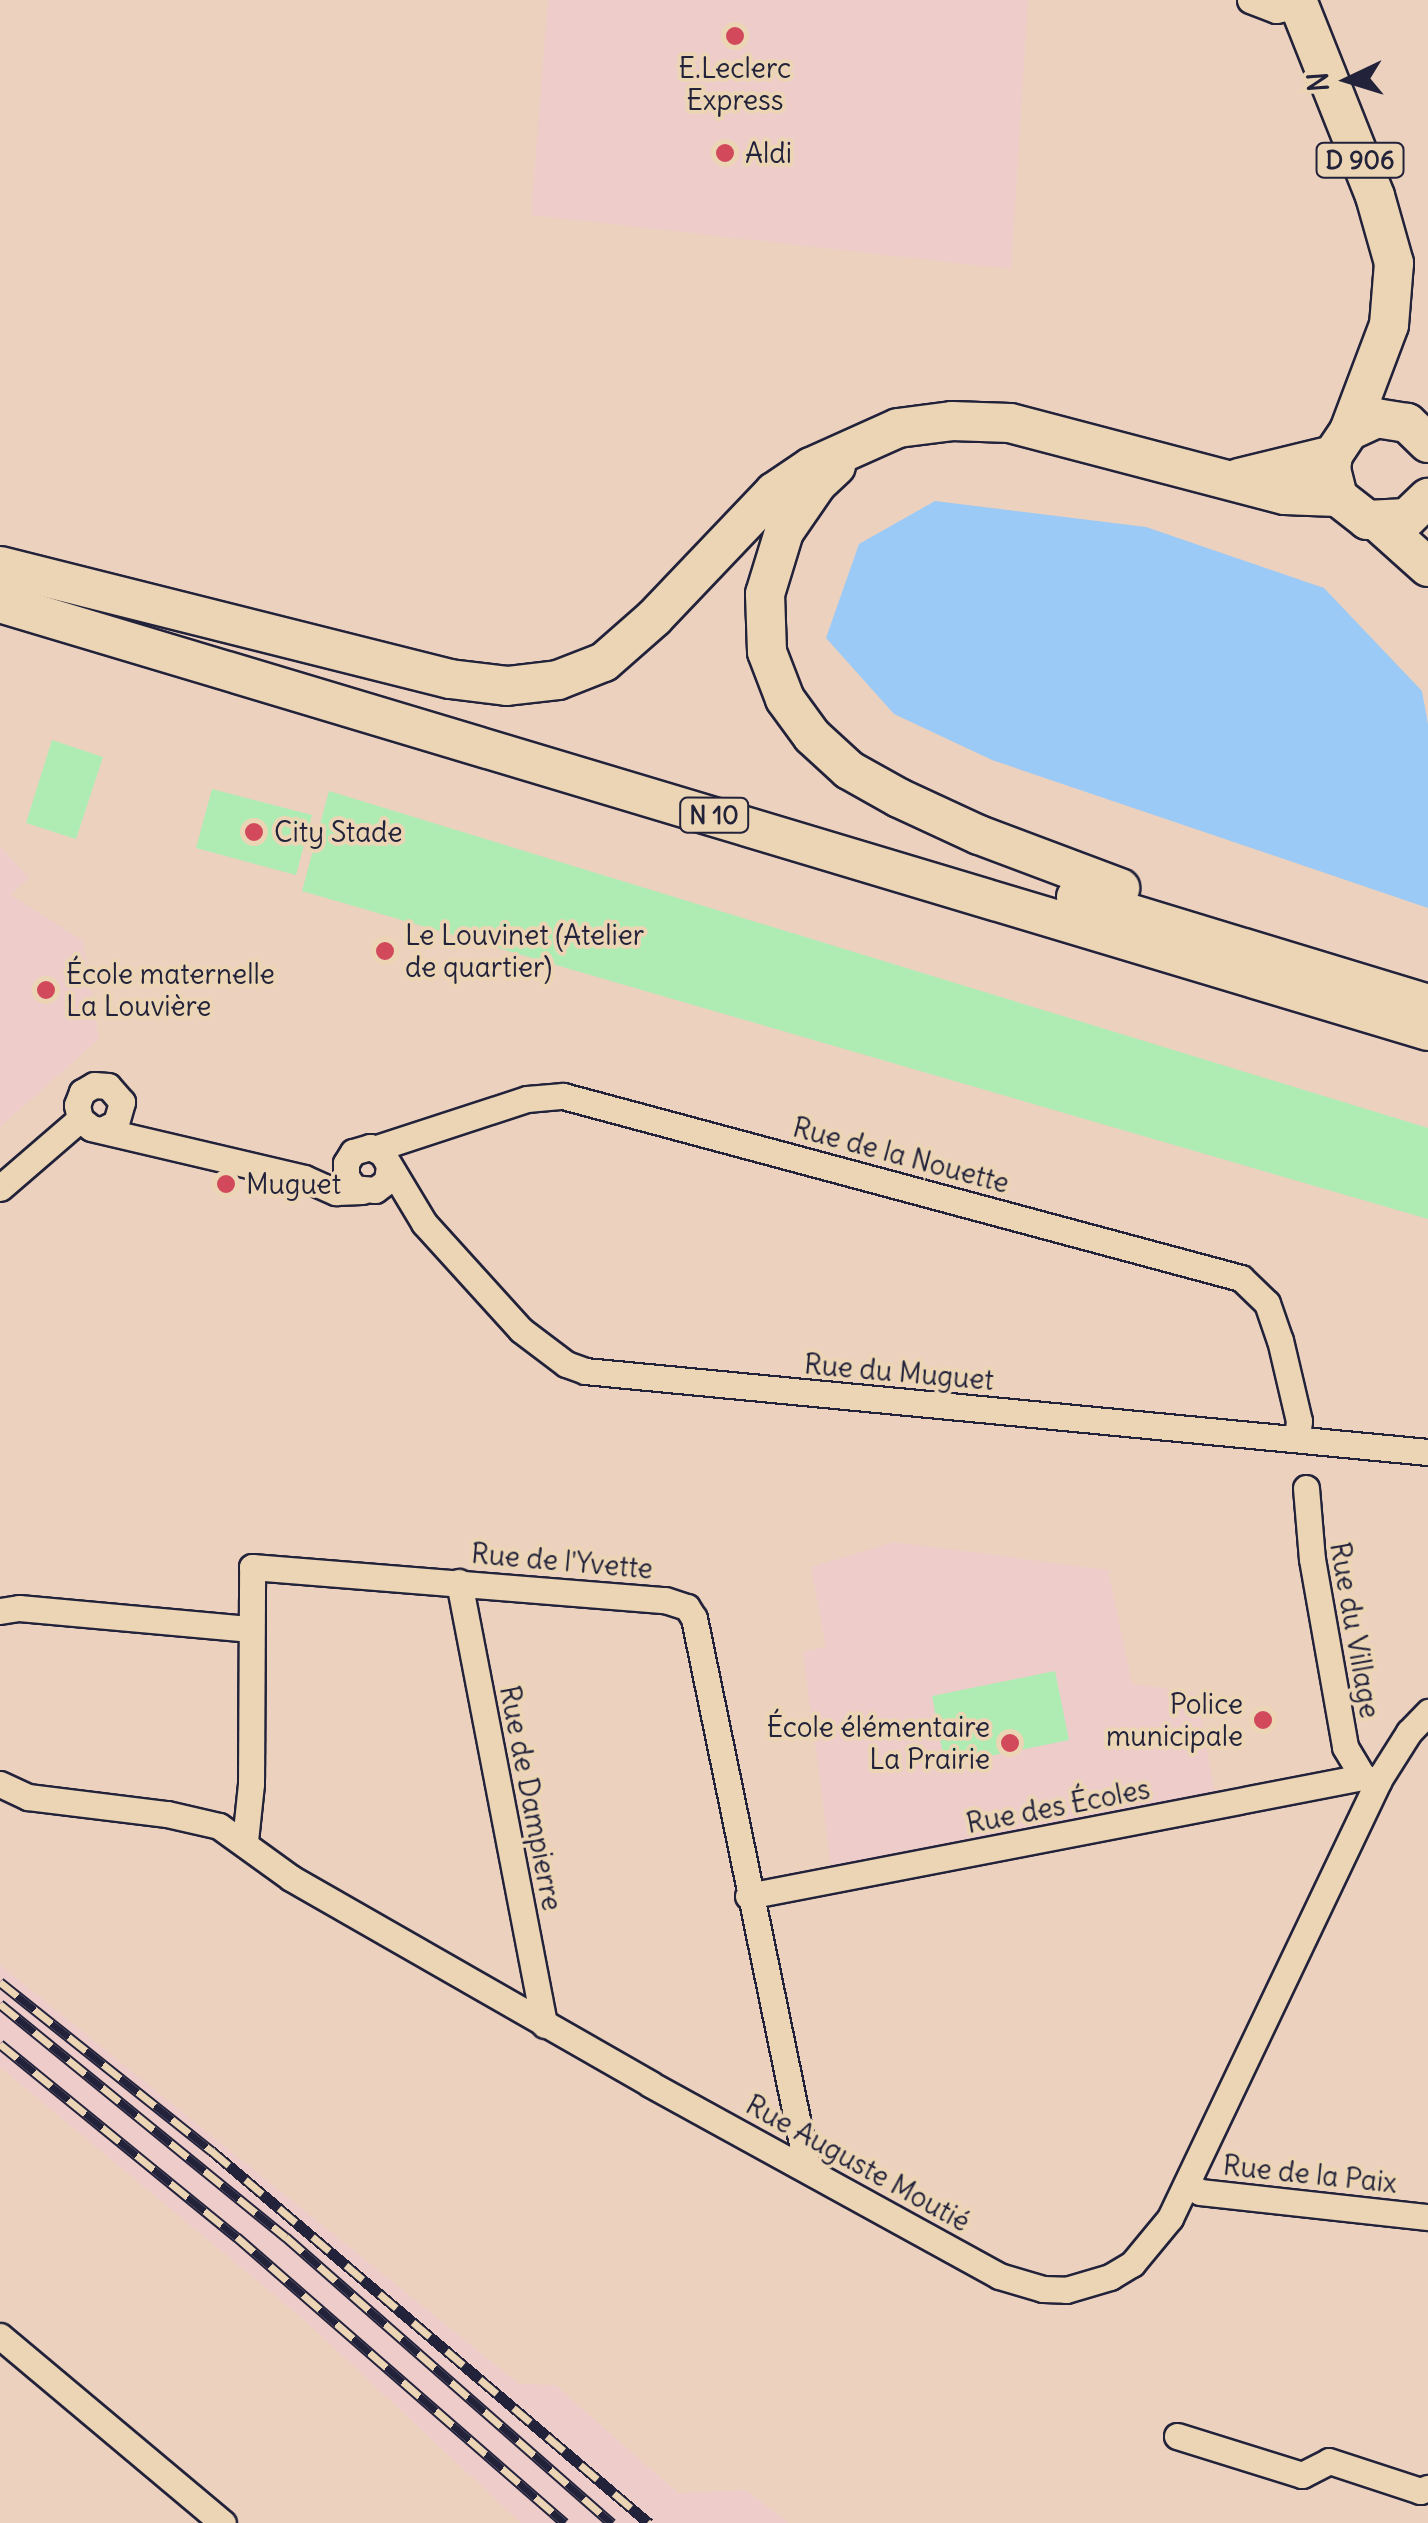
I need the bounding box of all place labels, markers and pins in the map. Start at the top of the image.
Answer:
marker: E.Leclerc Express [724,25,746,47]
place label: E.Leclerc Express [679,51,791,117]
place label: Aldi [745,136,792,170]
marker: Aldi [714,142,736,164]
place label: City Stade [274,815,403,849]
marker: City Stade [243,821,265,843]
place label: Le Louvinet (Atelier de quartier) [405,918,644,984]
marker: Le Louvinet (Atelier de quartier) [374,940,396,962]
place label: École maternelle La Louvière [66,957,275,1023]
marker: École maternelle La Louvière [35,979,57,1001]
place label: Muguet [246,1167,341,1201]
marker: Muguet [215,1173,237,1195]
place label: Police municipale [1106,1687,1243,1753]
marker: Police municipale [1252,1709,1274,1731]
place label: École élémentaire La Prairie [767,1710,990,1776]
marker: École élémentaire La Prairie [999,1732,1021,1754]

